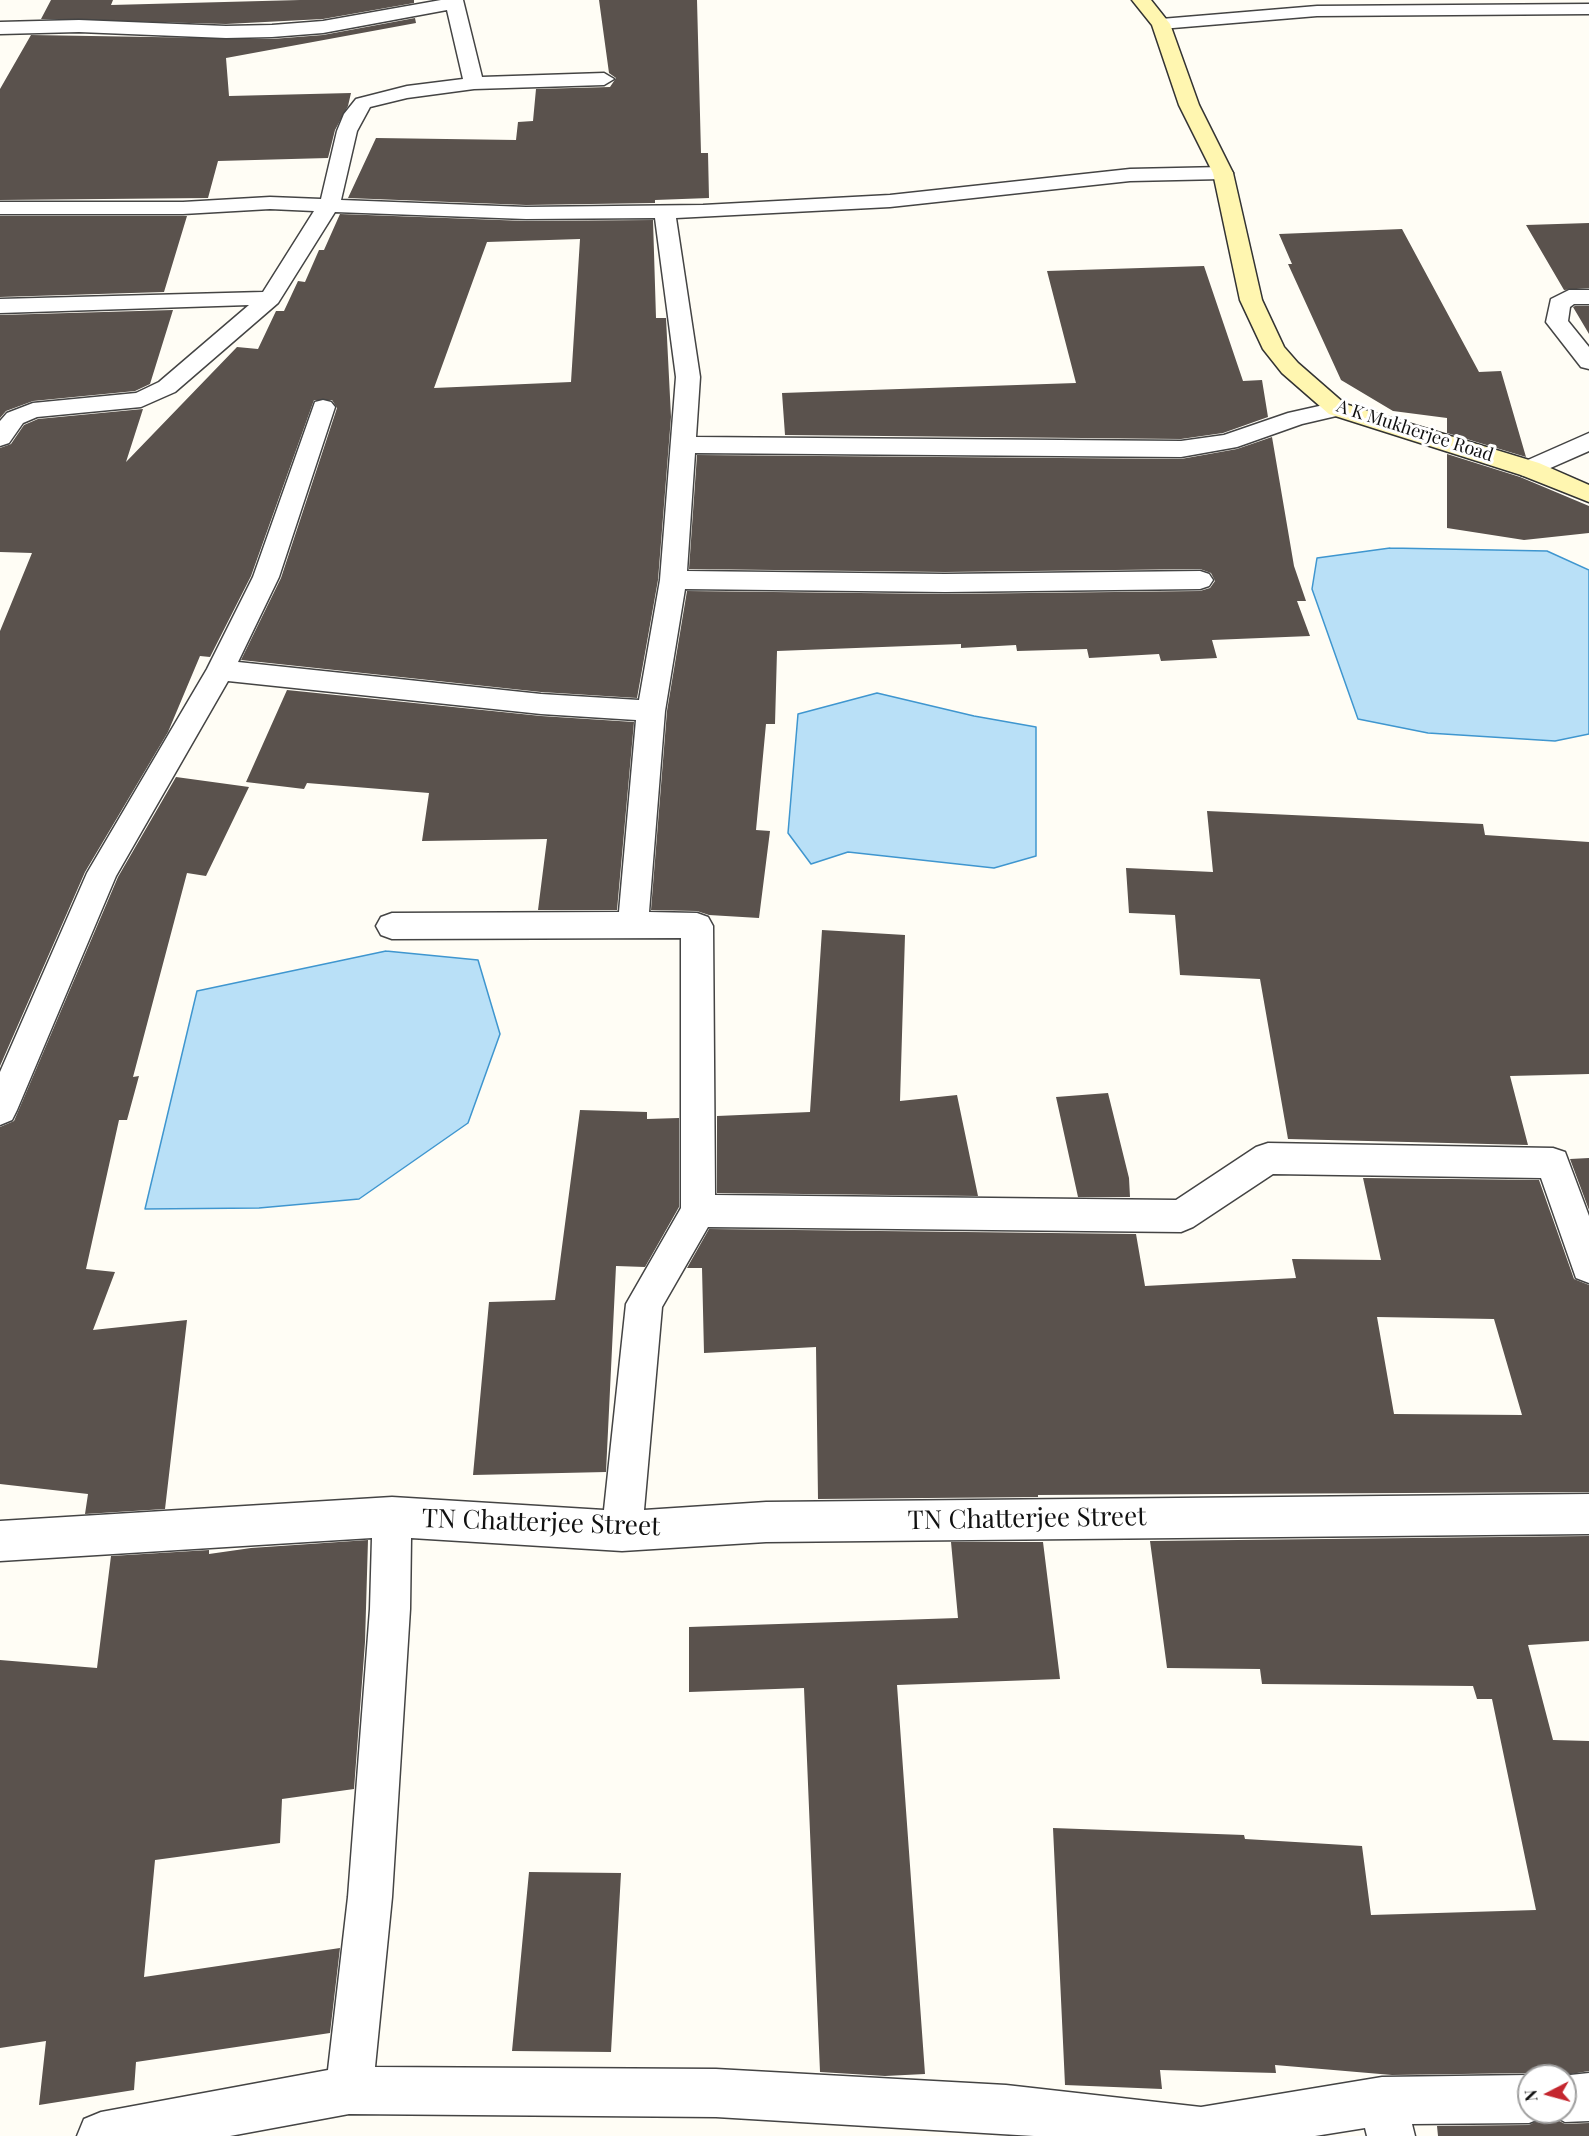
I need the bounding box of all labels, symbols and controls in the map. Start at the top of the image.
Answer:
street label: A K Mukherjee Road [1334,395,1496,467]
street label: TN Chatterjee Street [907,1501,1147,1537]
street label: TN Chatterjee Street [421,1503,661,1543]
north arrow [1517,2064,1577,2124]
text: N [1520,2089,1542,2103]

